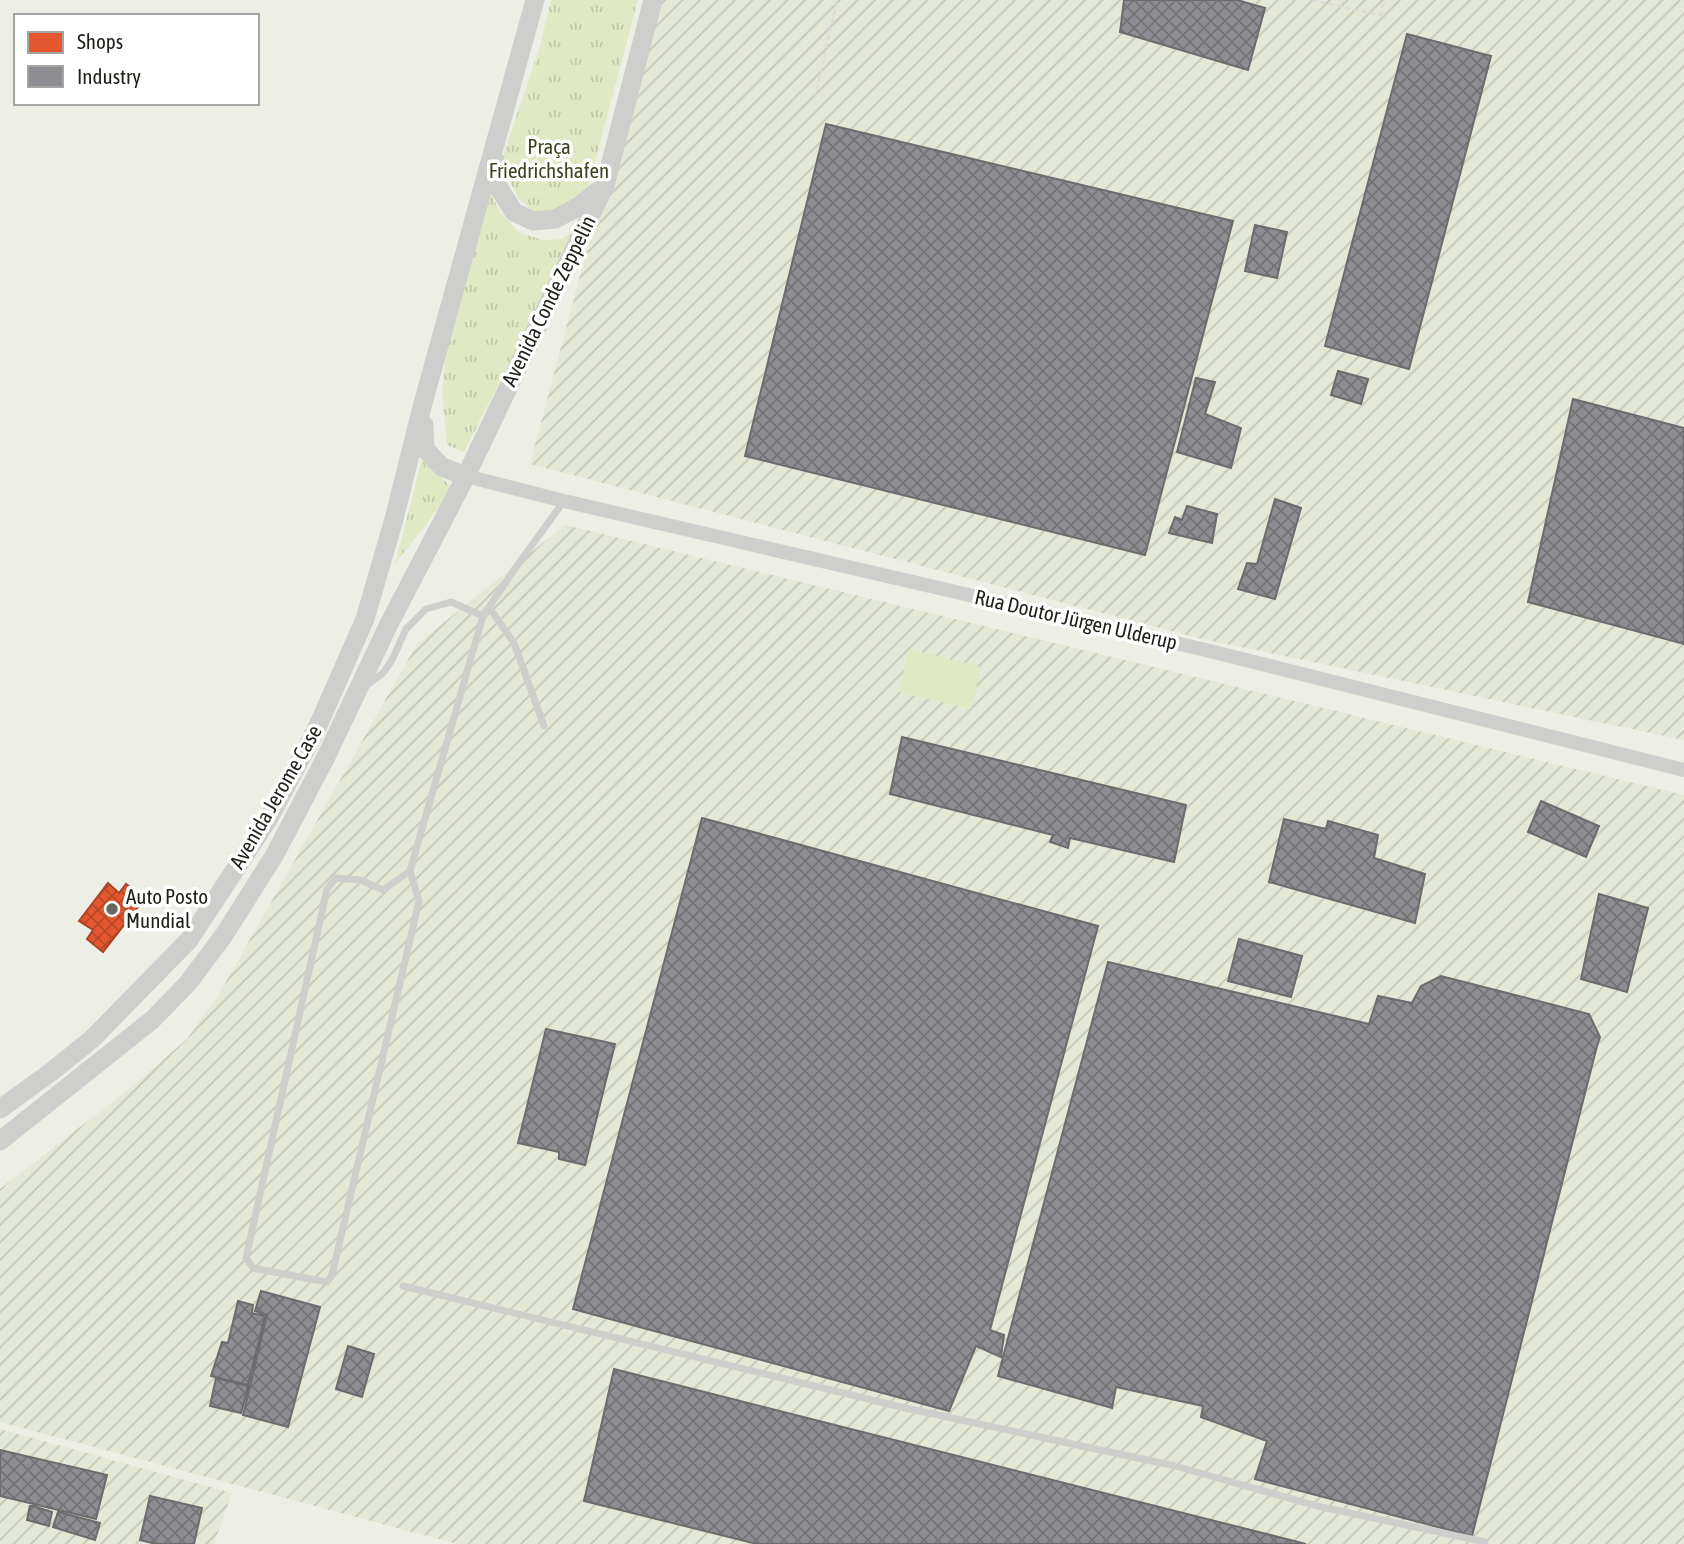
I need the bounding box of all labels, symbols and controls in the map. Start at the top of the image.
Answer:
legend [14,14,259,105]
text: Shops [77,29,123,53]
text: Industry [77,64,141,88]
park label: Praça Friedrichshafen [489,134,609,182]
street label: Avenida Conde Zeppelin [496,211,600,390]
street label: Rua Doutor Jürgen Ulderup [973,584,1180,654]
street label: Avenida Jerome Case [224,720,326,873]
place label: Auto Posto Mundial [126,884,208,932]
marker: Auto Posto Mundial [104,901,120,917]

